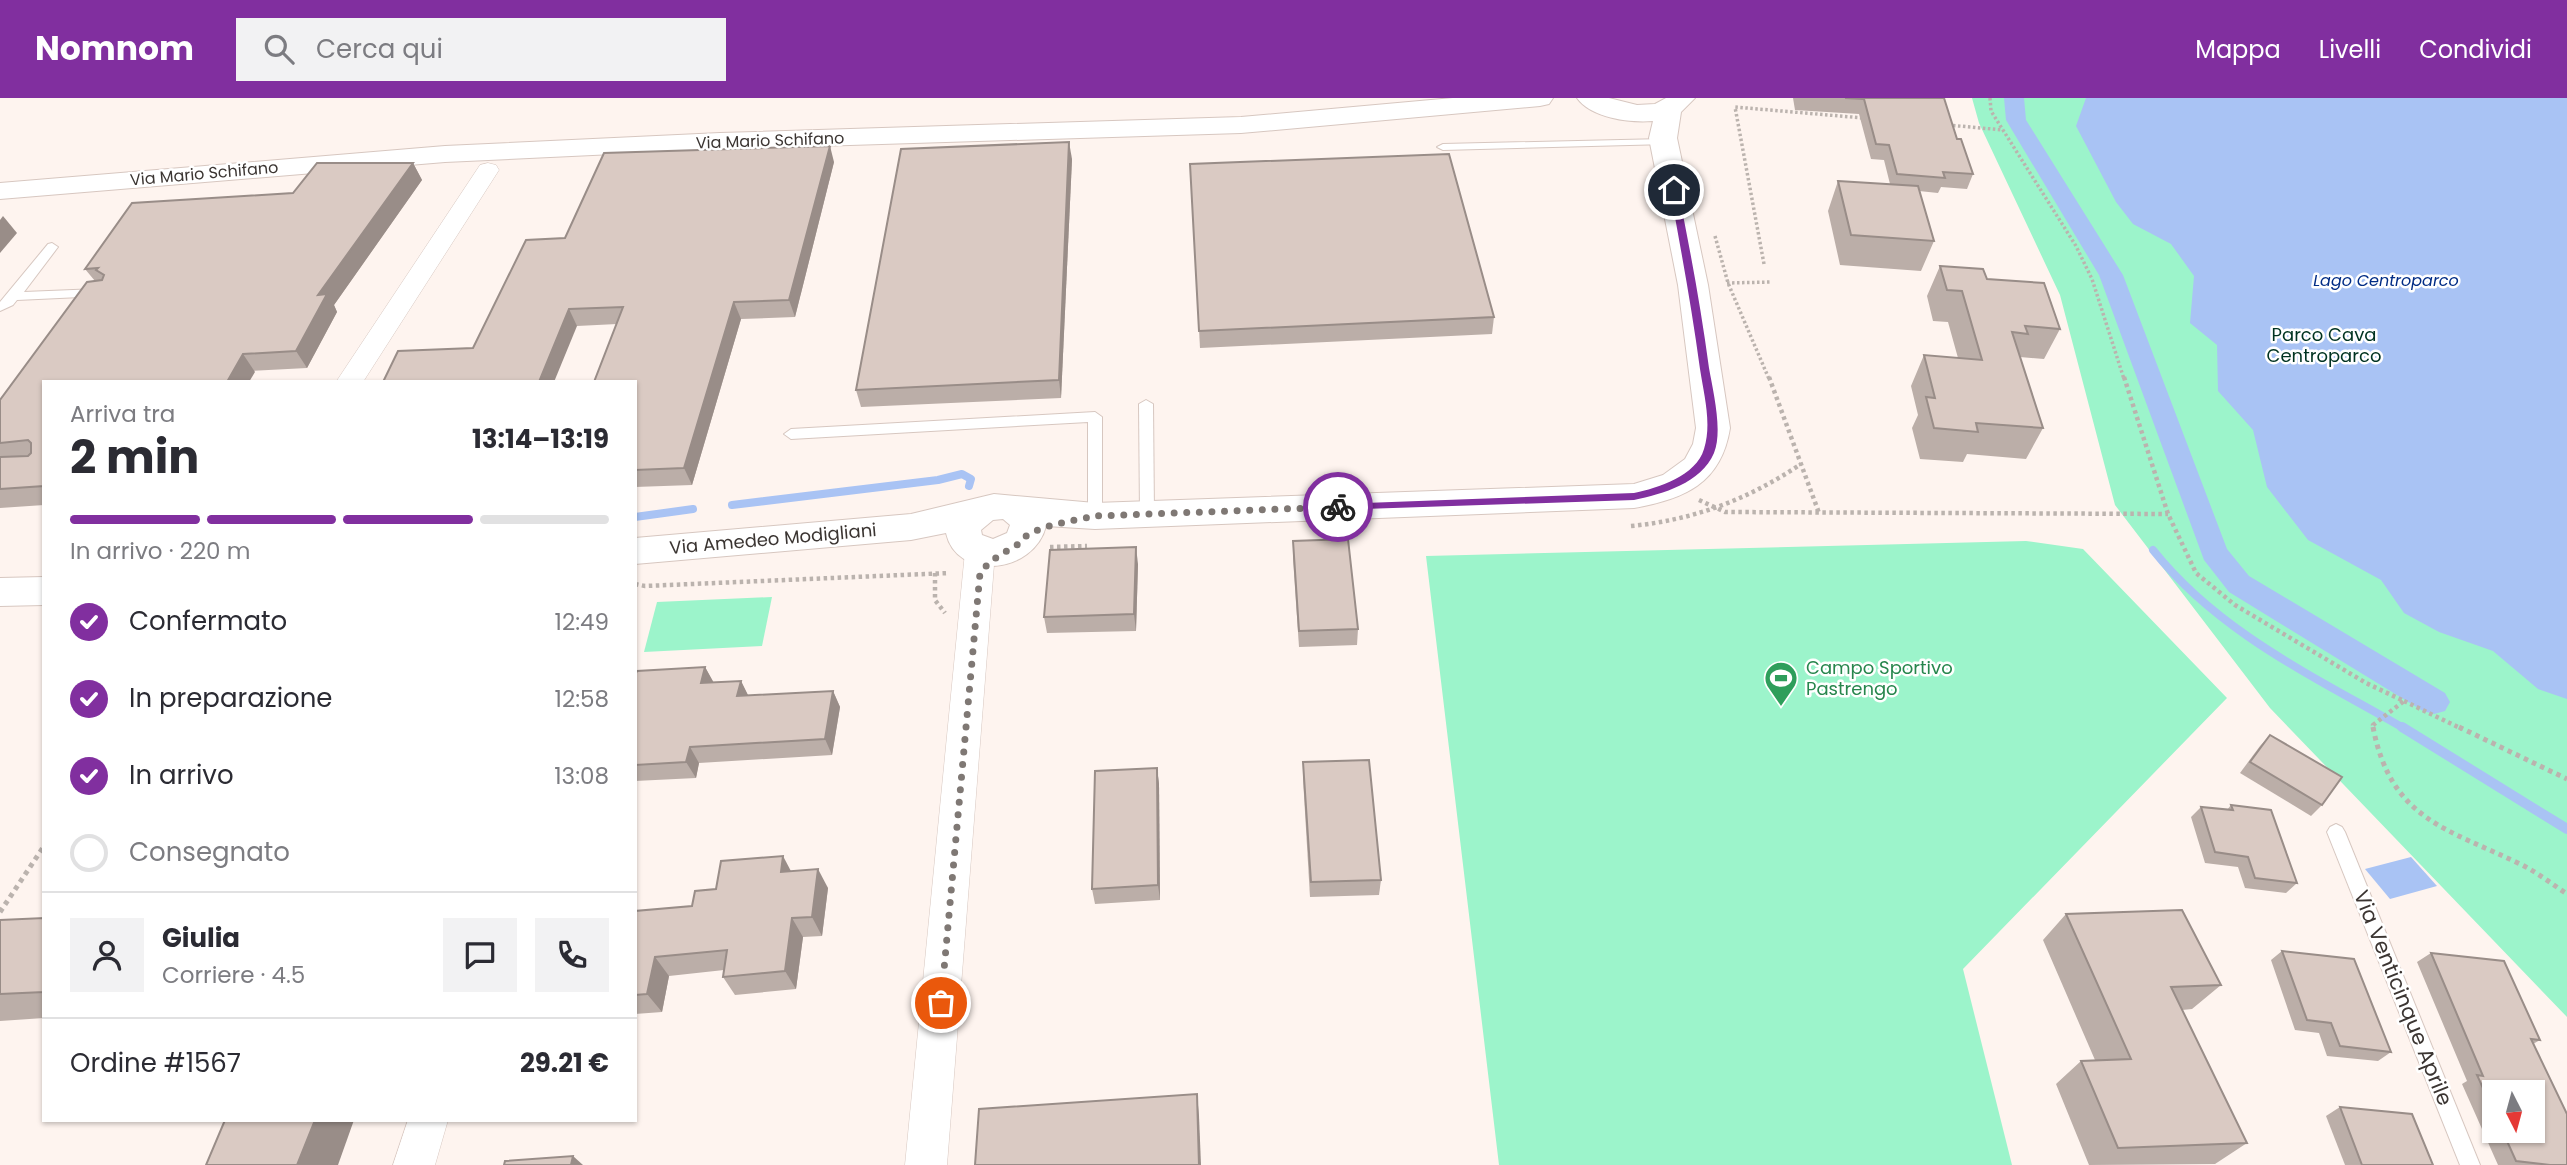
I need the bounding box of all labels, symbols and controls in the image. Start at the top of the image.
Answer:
search box [236,18,726,81]
text: Nomnom [35,25,194,72]
icon: search [260,30,298,68]
text: Cerca qui [316,31,443,67]
text: Mappa [2195,33,2281,66]
text: Livelli [2319,33,2381,66]
text: Condividi [2419,33,2532,66]
street label: Via Mario Schifano [695,126,845,155]
street label: Via Mario Schifano [129,156,279,191]
pin [1644,160,1704,220]
icon: home [1655,171,1693,209]
water label: Lago Centroparco [2313,269,2459,292]
park label: Parco Cava Centroparco [2267,322,2381,368]
text: Arriva tra [70,398,175,430]
text: 13:14–13:19 [472,421,609,457]
text: 2 min [70,425,199,489]
courier [1303,472,1373,542]
icon: bike [1319,488,1357,526]
street label: Via Amedeo Modigliani [668,517,878,560]
text: In arrivo · 220 m [70,535,250,567]
icon: check [70,603,108,641]
text: Confermato [129,603,287,639]
text: 12:49 [555,606,609,638]
place label: Campo Sportivo Pastrengo [1806,655,1953,701]
sports icon: Campo Sportivo Pastrengo [1762,659,1800,708]
icon: check [70,680,108,718]
text: In preparazione [129,680,332,716]
text: 12:58 [555,683,609,715]
icon: check [70,757,108,795]
text: In arrivo [129,757,234,793]
text: 13:08 [554,760,609,792]
text: Consegnato [129,834,290,870]
street label: Via Venticinque Aprile [2347,886,2460,1110]
button: person [70,918,144,992]
button: chat [443,918,517,992]
button: phone [535,918,609,992]
text: Giulia [162,920,240,956]
text: Corriere · 4.5 [162,959,305,991]
pin [911,973,971,1033]
icon: bag [922,984,960,1022]
text: Ordine #1567 [70,1045,241,1081]
text: 29.21 € [520,1045,609,1081]
north arrow [2482,1080,2544,1143]
map controls [2482,1080,2545,1143]

